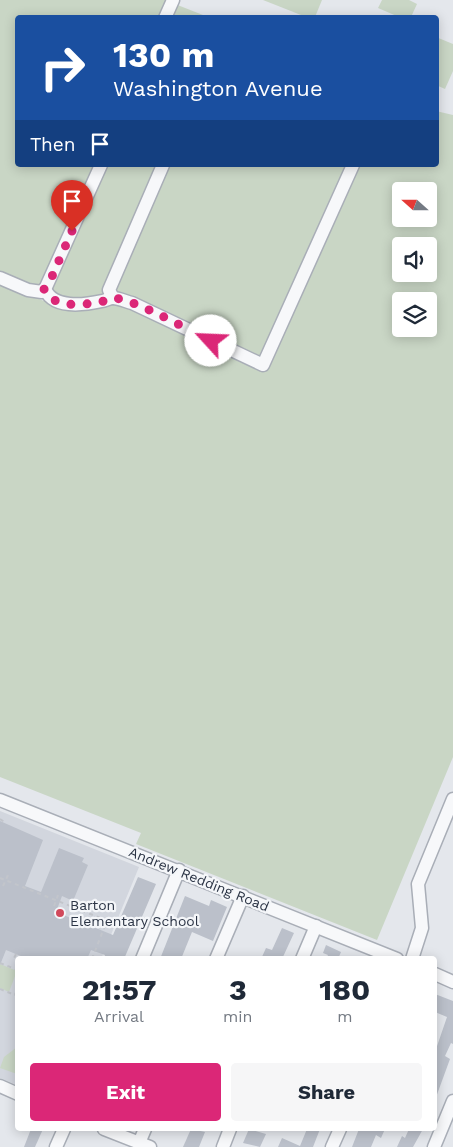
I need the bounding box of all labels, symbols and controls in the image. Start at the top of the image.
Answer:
text: 130 m [113,34,214,76]
icon: right [30,35,95,100]
text: Washington Avenue [113,76,323,101]
icon: arrive [86,130,114,158]
text: Then [30,133,76,156]
pin [51,180,93,231]
north arrow [392,182,438,228]
map controls [392,182,437,337]
icon: arrive [58,187,86,215]
button: sound [392,237,437,282]
button: layers [392,292,437,337]
position arrow [184,314,236,366]
street label: Andrew Redding Road [127,844,271,914]
place label: Barton Elementary School [70,897,200,929]
marker: Barton Elementary School [54,907,66,919]
text: 21:57 [82,972,156,1007]
text: 3 [229,972,247,1007]
text: 180 [319,972,370,1007]
text: Arrival [94,1007,144,1026]
text: min [223,1007,253,1026]
text: m [337,1007,352,1026]
button: Exit [30,1063,221,1121]
button: Share [231,1063,422,1121]

